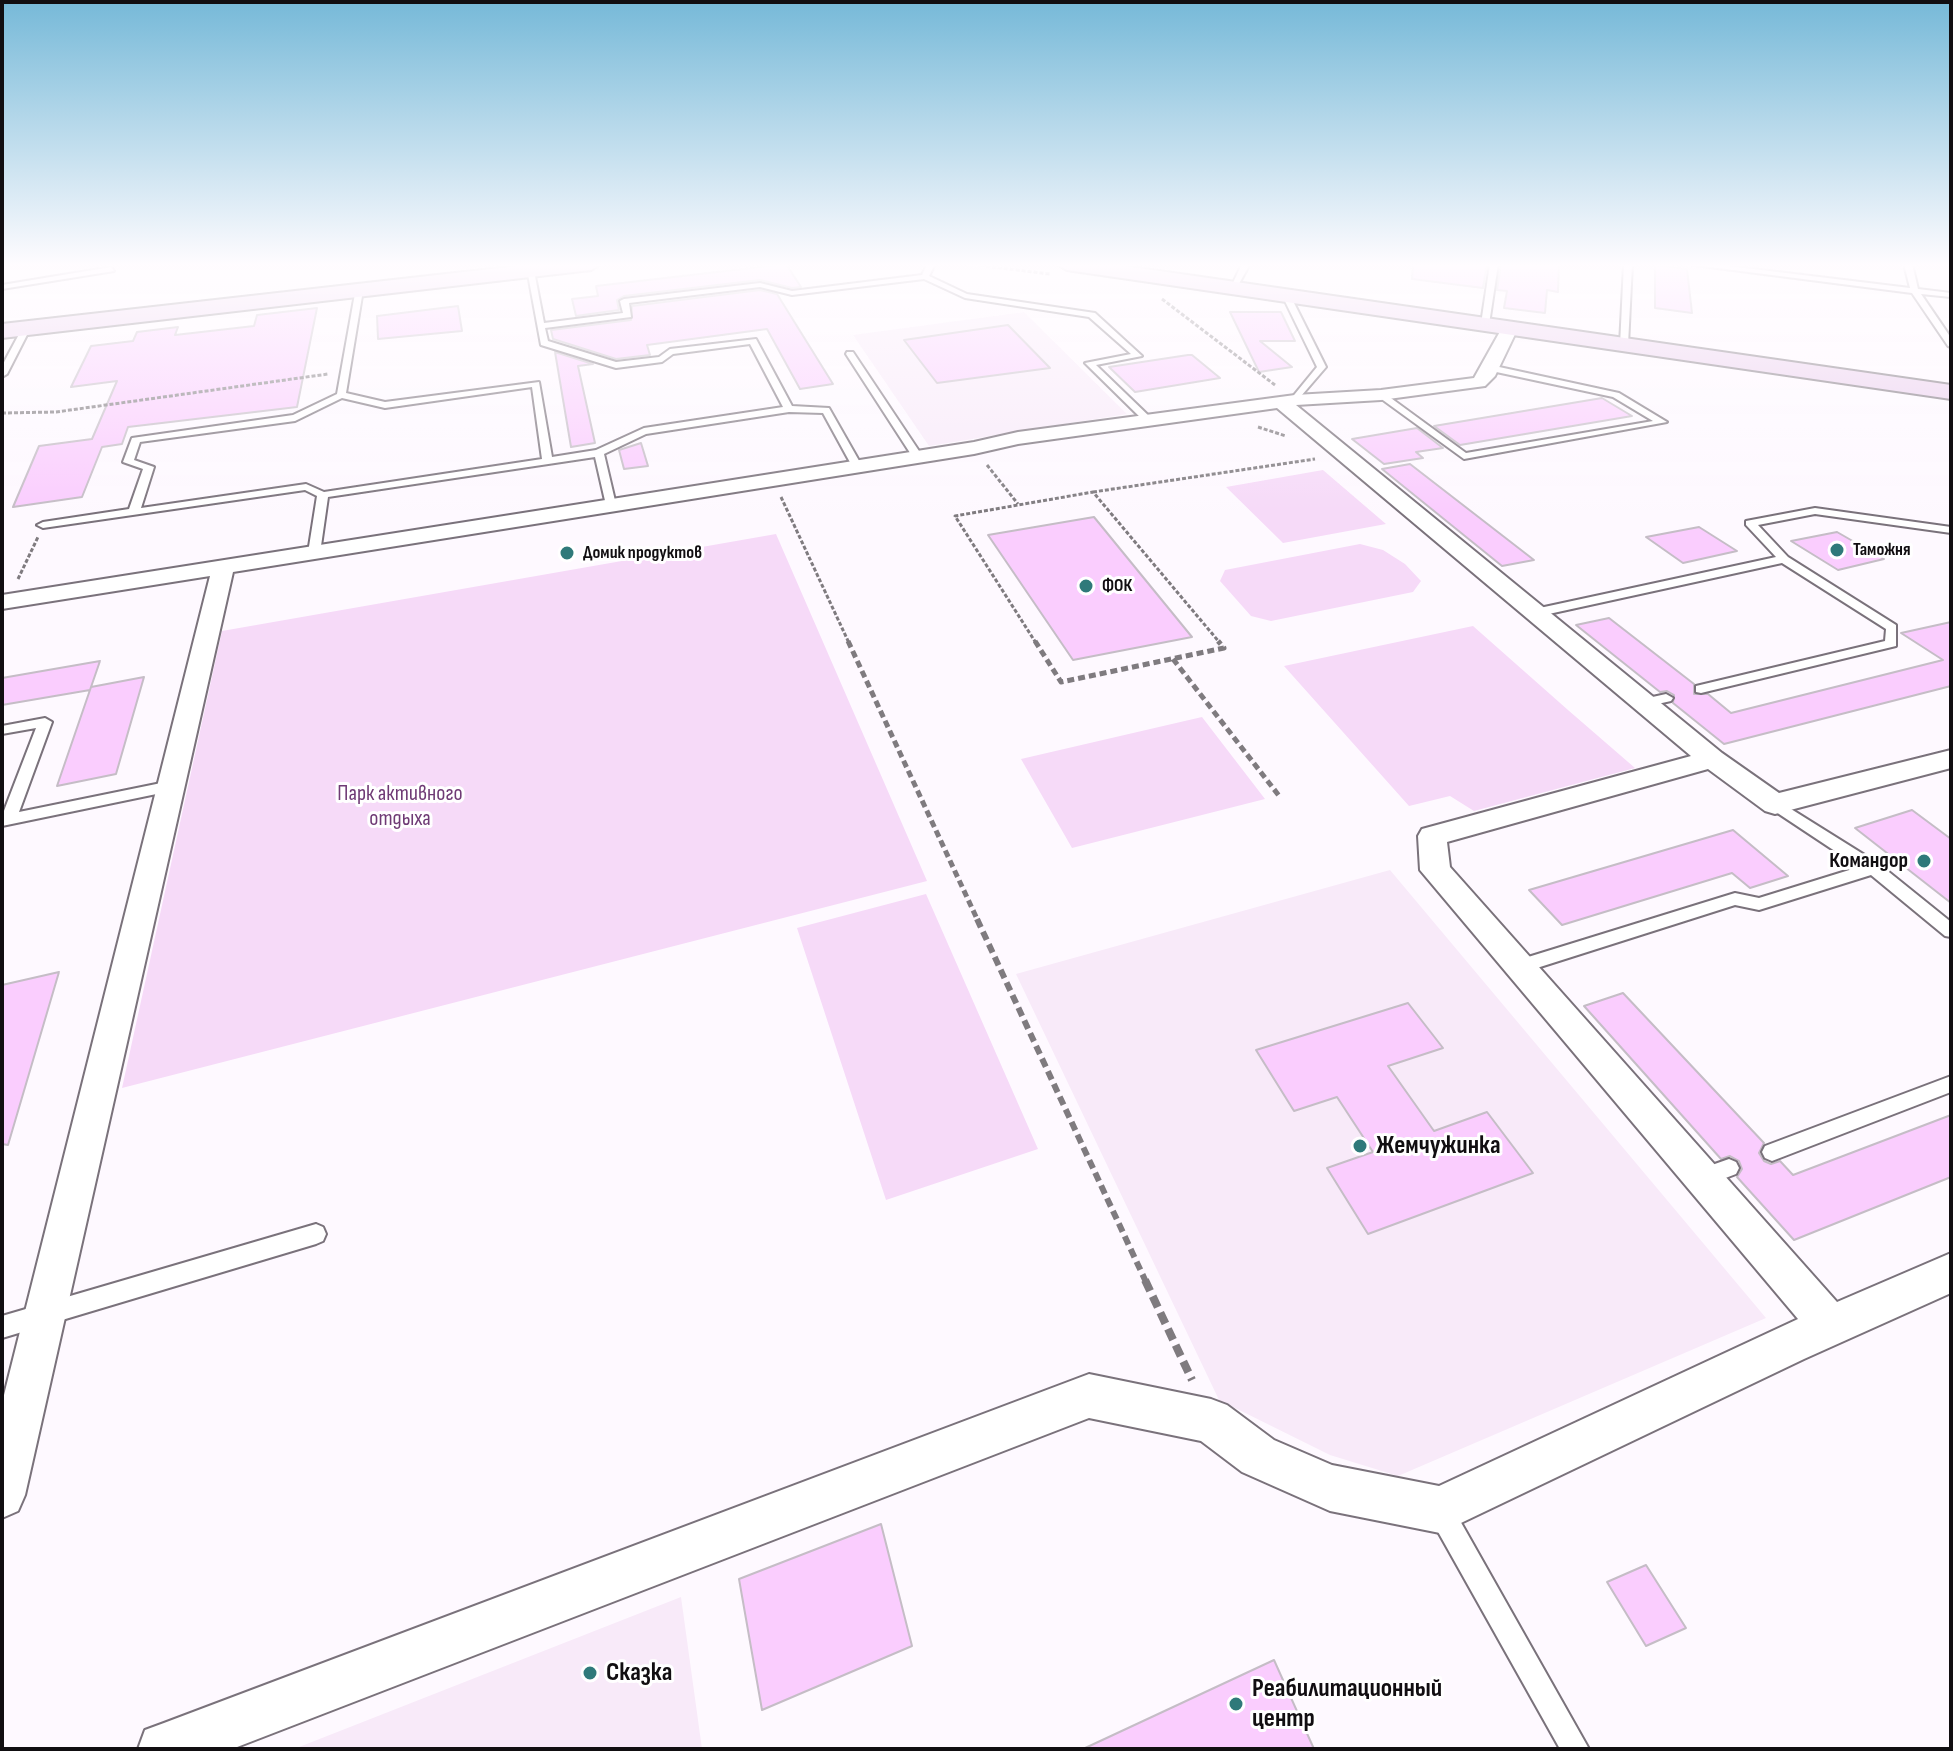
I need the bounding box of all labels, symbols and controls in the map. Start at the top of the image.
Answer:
place label: Таможня [1853,539,1911,561]
marker: Таможня [1828,541,1846,559]
place label: Домик продуктов [583,542,702,564]
marker: Домик продуктов [558,544,576,562]
place label: ФОК [1102,575,1132,597]
marker: ФОК [1077,577,1095,595]
park label: Парк активного отдыха [337,781,463,832]
place label: Командор [1829,848,1908,874]
marker: Командор [1915,852,1933,870]
place label: Жемчужинка [1376,1130,1501,1162]
marker: Жемчужинка [1351,1137,1369,1155]
place label: Сказка [606,1657,672,1689]
marker: Сказка [581,1664,599,1682]
place label: Реабилитационный центр [1252,1673,1442,1734]
marker: Реабилитационный центр [1227,1695,1245,1713]

